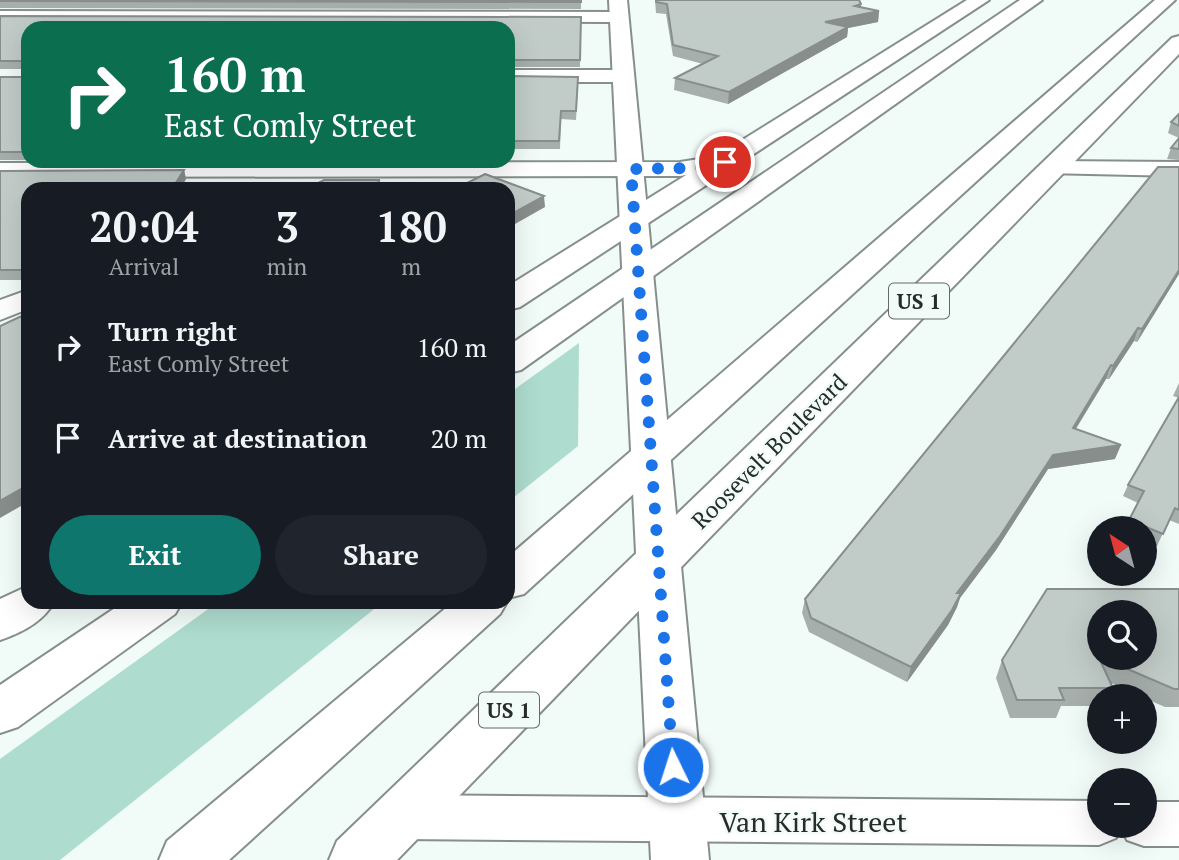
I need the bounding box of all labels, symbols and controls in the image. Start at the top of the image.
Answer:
text: 160 m [164,41,306,106]
icon: right [49,49,140,140]
text: East Comly Street [164,104,416,146]
pin [695,132,755,192]
icon: arrive [706,143,744,181]
text: 20:04 [89,198,199,254]
text: 3 [275,198,299,254]
text: 180 [376,198,447,254]
text: Arrival [109,251,179,282]
text: min [267,251,307,282]
text: m [401,251,421,282]
road number: US 1 [889,284,949,318]
text: Turn right [108,314,237,348]
icon: right [49,328,87,366]
text: 160 m [417,330,487,364]
text: East Comly Street [108,348,289,379]
street label: Roosevelt Boulevard [685,366,854,535]
icon: arrive [49,419,87,457]
text: Arrive at destination [108,421,367,455]
text: 20 m [431,421,487,455]
button: Exit [49,515,261,595]
button: Share [275,515,487,595]
north arrow [1087,516,1157,586]
map controls [1087,516,1157,838]
button: search [1087,600,1157,670]
button: + [1087,684,1157,754]
road number: US 1 [479,692,539,728]
position arrow [636,730,710,804]
button: − [1087,768,1157,838]
street label: Van Kirk Street [719,803,907,840]

